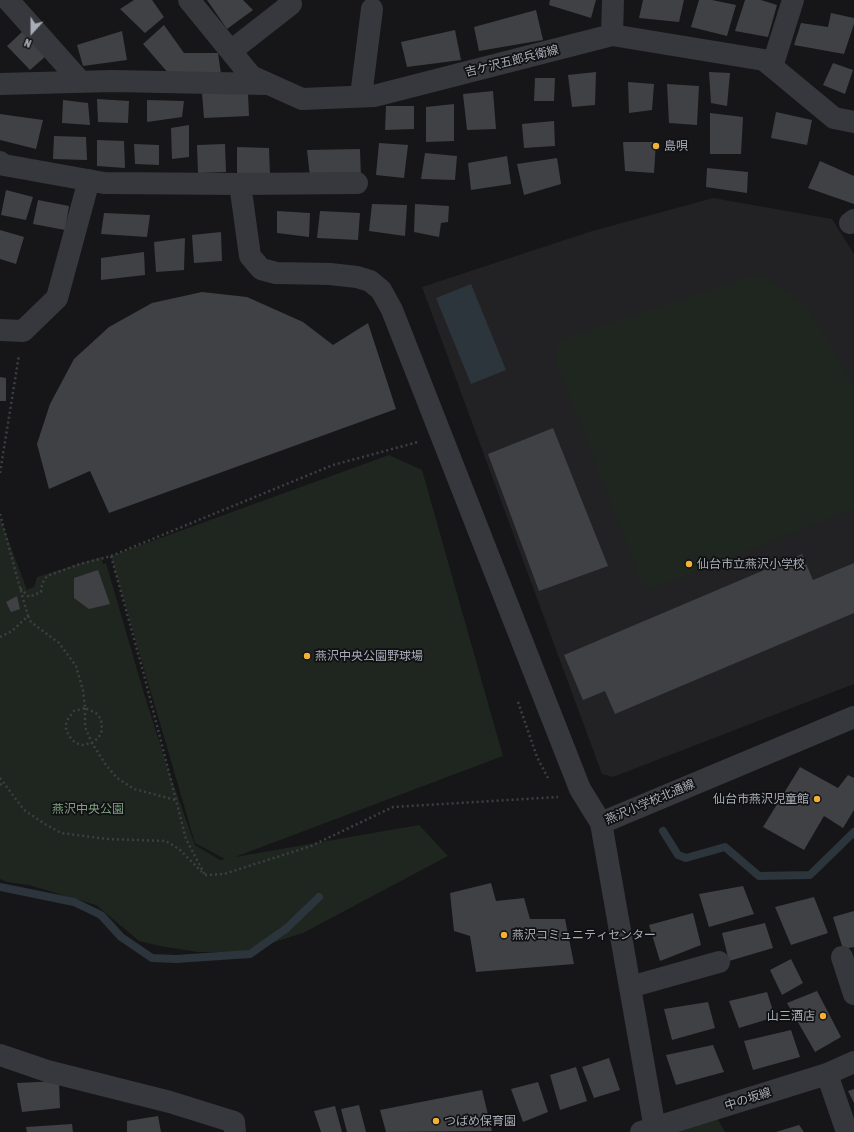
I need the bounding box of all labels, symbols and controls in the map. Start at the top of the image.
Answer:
north arrow [12,12,52,52]
text: N [23,36,33,50]
street label: 吉ケ沢五郎兵衛線 [464,42,560,80]
place label: 島唄 [664,139,688,153]
marker: 島唄 [651,141,661,151]
place label: 仙台市立燕沢小学校 [697,557,805,571]
marker: 仙台市立燕沢小学校 [684,559,694,569]
place label: 燕沢中央公園野球場 [315,649,423,663]
marker: 燕沢中央公園野球場 [302,651,312,661]
street label: 燕沢小学校北通線 [603,777,697,827]
place label: 仙台市燕沢児童館 [713,792,809,806]
marker: 仙台市燕沢児童館 [812,794,822,804]
park label: 燕沢中央公園 [52,802,124,816]
place label: 燕沢コミュニティセンター [512,928,656,942]
marker: 燕沢コミュニティセンター [499,930,509,940]
place label: 山三酒店 [767,1009,815,1023]
marker: 山三酒店 [818,1011,828,1021]
street label: 中の坂線 [723,1085,773,1113]
place label: つばめ保育園 [444,1114,516,1128]
marker: つばめ保育園 [431,1116,441,1126]

